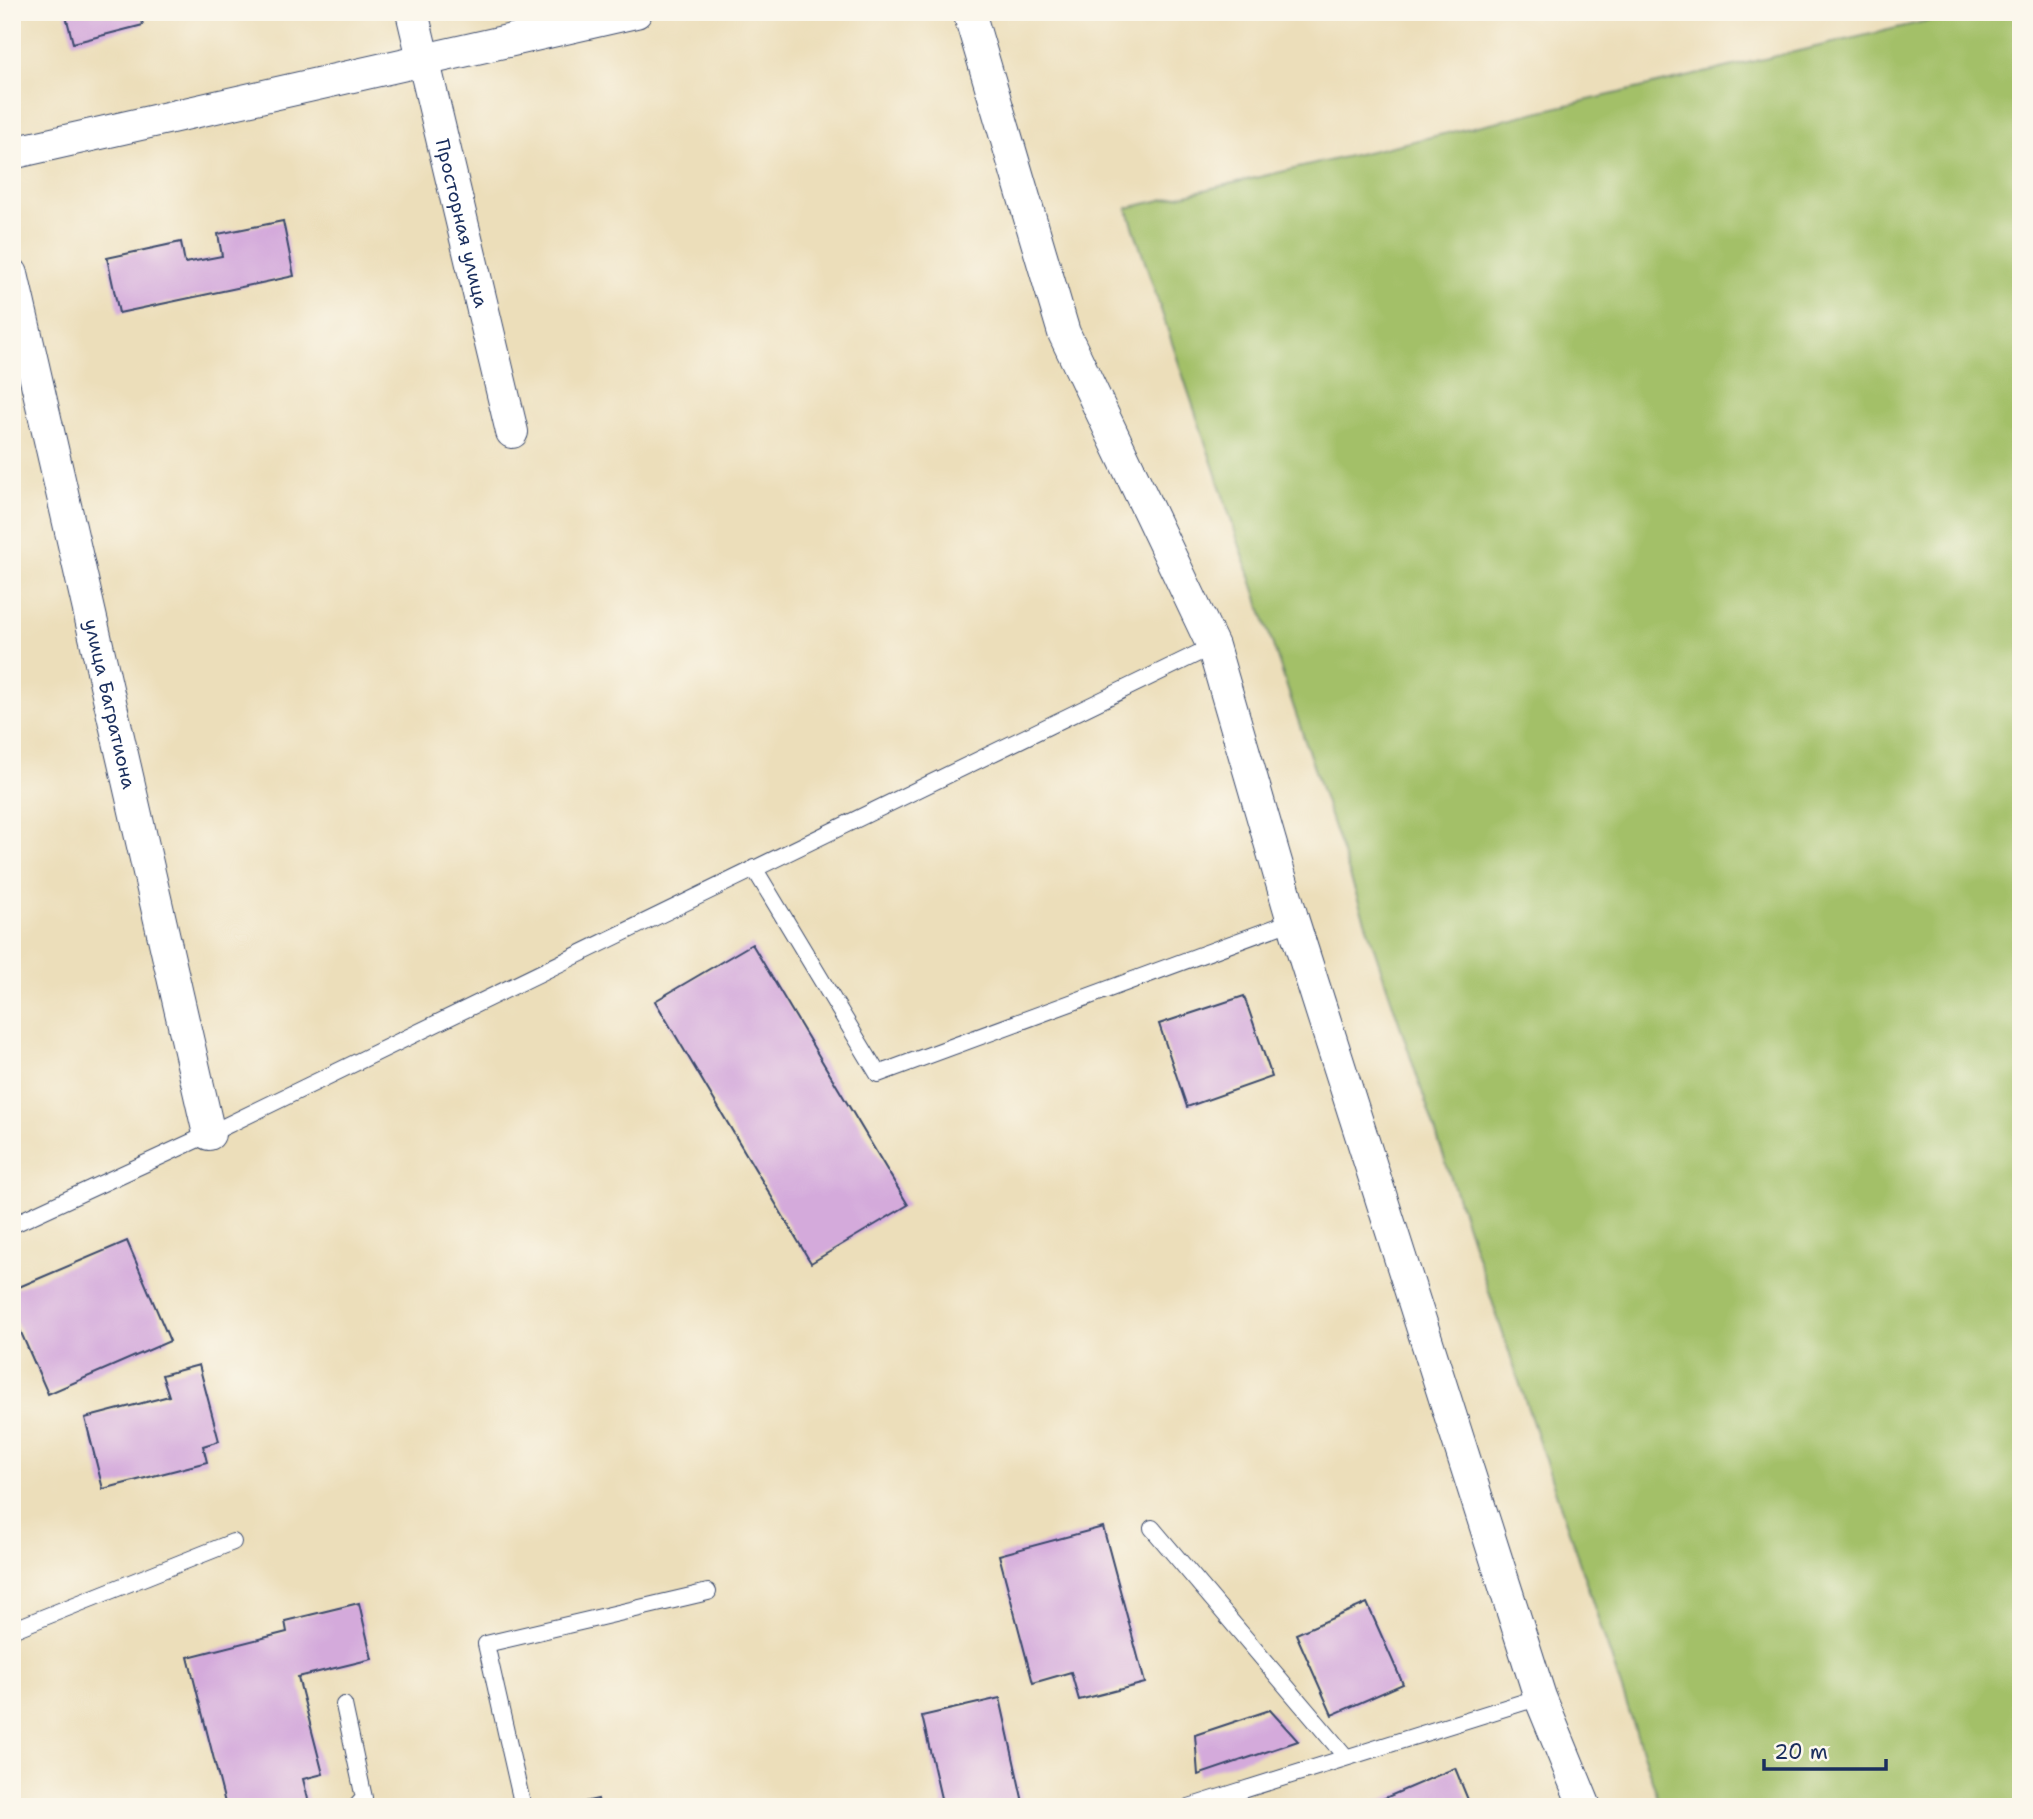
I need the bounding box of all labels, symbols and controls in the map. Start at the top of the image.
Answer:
street label: Просторная улица [430,136,494,310]
street label: улица Багратиона [78,617,142,792]
scale bar [1764,1728,1886,1772]
text: 20 m [1774,1738,1828,1766]

